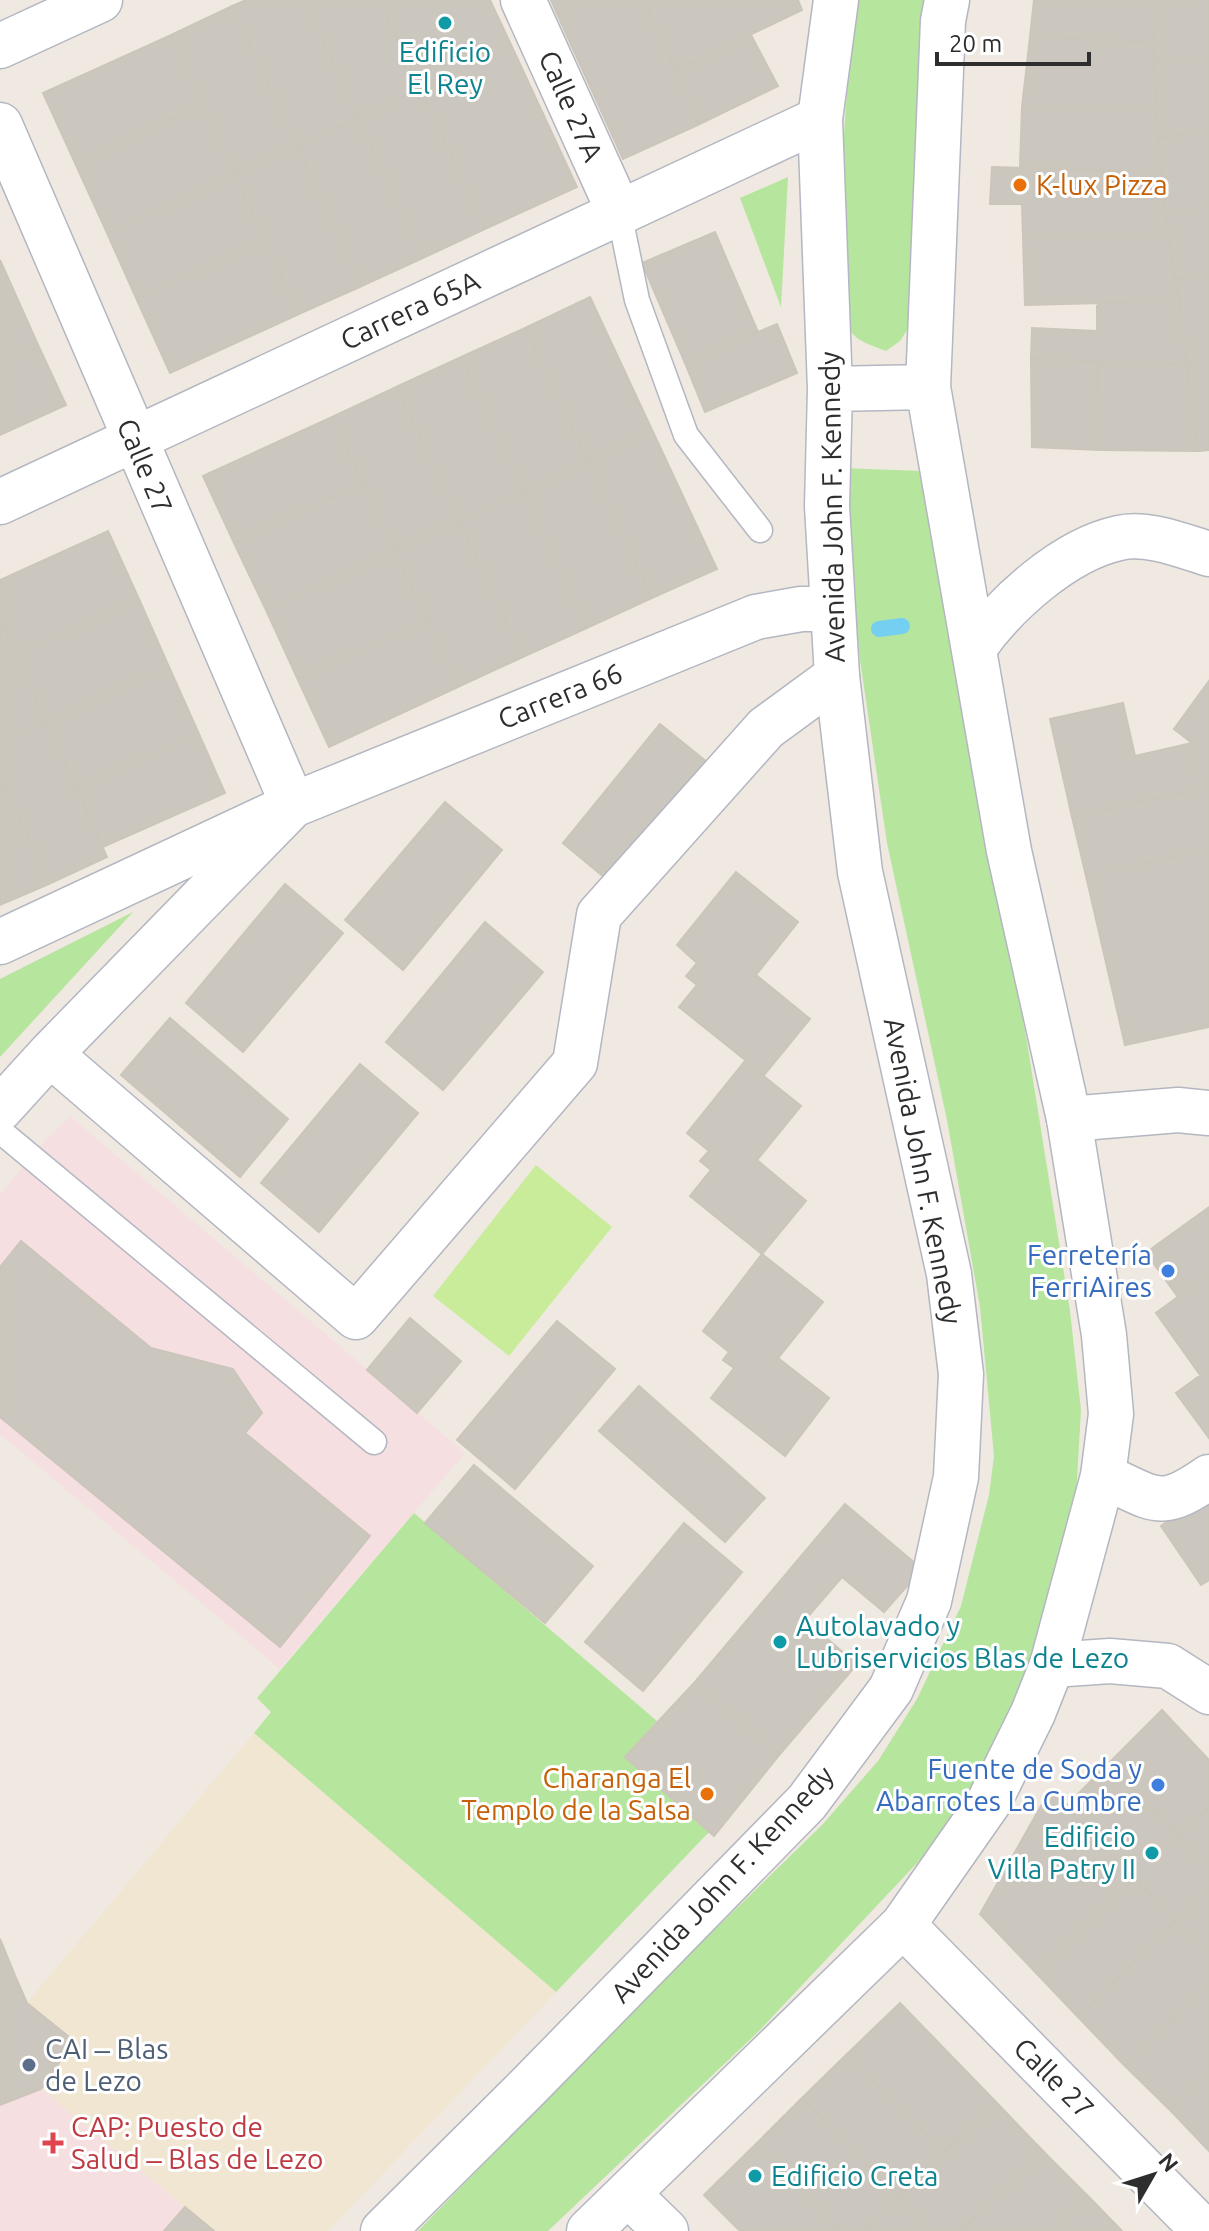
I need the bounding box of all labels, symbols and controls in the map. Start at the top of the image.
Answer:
marker: Edificio El Rey [436,14,454,32]
scale bar [937,16,1089,66]
text: 20 m [949,30,1002,57]
place label: Edificio El Rey [399,36,491,99]
street label: Calle 27A [533,46,610,166]
place label: K-lux Pizza [1036,169,1168,200]
marker: K-lux Pizza [1011,176,1029,194]
street label: Carrera 65A [336,264,484,355]
street label: Avenida John F. Kennedy [813,351,850,663]
street label: Calle 27 [112,414,179,518]
street label: Carrera 66 [493,657,626,734]
street label: Avenida John F. Kennedy [879,1015,968,1327]
place label: Ferretería FerriAires [1027,1239,1152,1302]
marker: Ferretería FerriAires [1159,1262,1177,1280]
place label: Autolavado y Lubriservicios Blas de Lezo [796,1610,1129,1673]
marker: Autolavado y Lubriservicios Blas de Lezo [771,1633,789,1651]
place label: Fuente de Soda y Abarrotes La Cumbre [876,1753,1142,1816]
street label: Avenida John F. Kennedy [604,1759,839,2008]
place label: Charanga El Templo de la Salsa [461,1762,691,1825]
marker: Fuente de Soda y Abarrotes La Cumbre [1149,1776,1167,1794]
marker: Charanga El Templo de la Salsa [698,1785,716,1803]
place label: Edificio Villa Patry II [988,1821,1136,1884]
marker: Edificio Villa Patry II [1143,1844,1161,1862]
street label: Calle 27 [1008,2031,1101,2124]
place label: CAI ‒ Blas de Lezo [45,2033,168,2096]
marker: CAI ‒ Blas de Lezo [20,2056,38,2074]
place label: CAP: Puesto de Salud ‒ Blas de Lezo [71,2111,323,2174]
marker: CAP: Puesto de Salud ‒ Blas de Lezo [42,2132,64,2154]
north arrow [1113,2135,1193,2215]
text: N [1154,2148,1184,2176]
place label: Edificio Creta [771,2160,938,2191]
marker: Edificio Creta [746,2167,764,2185]

